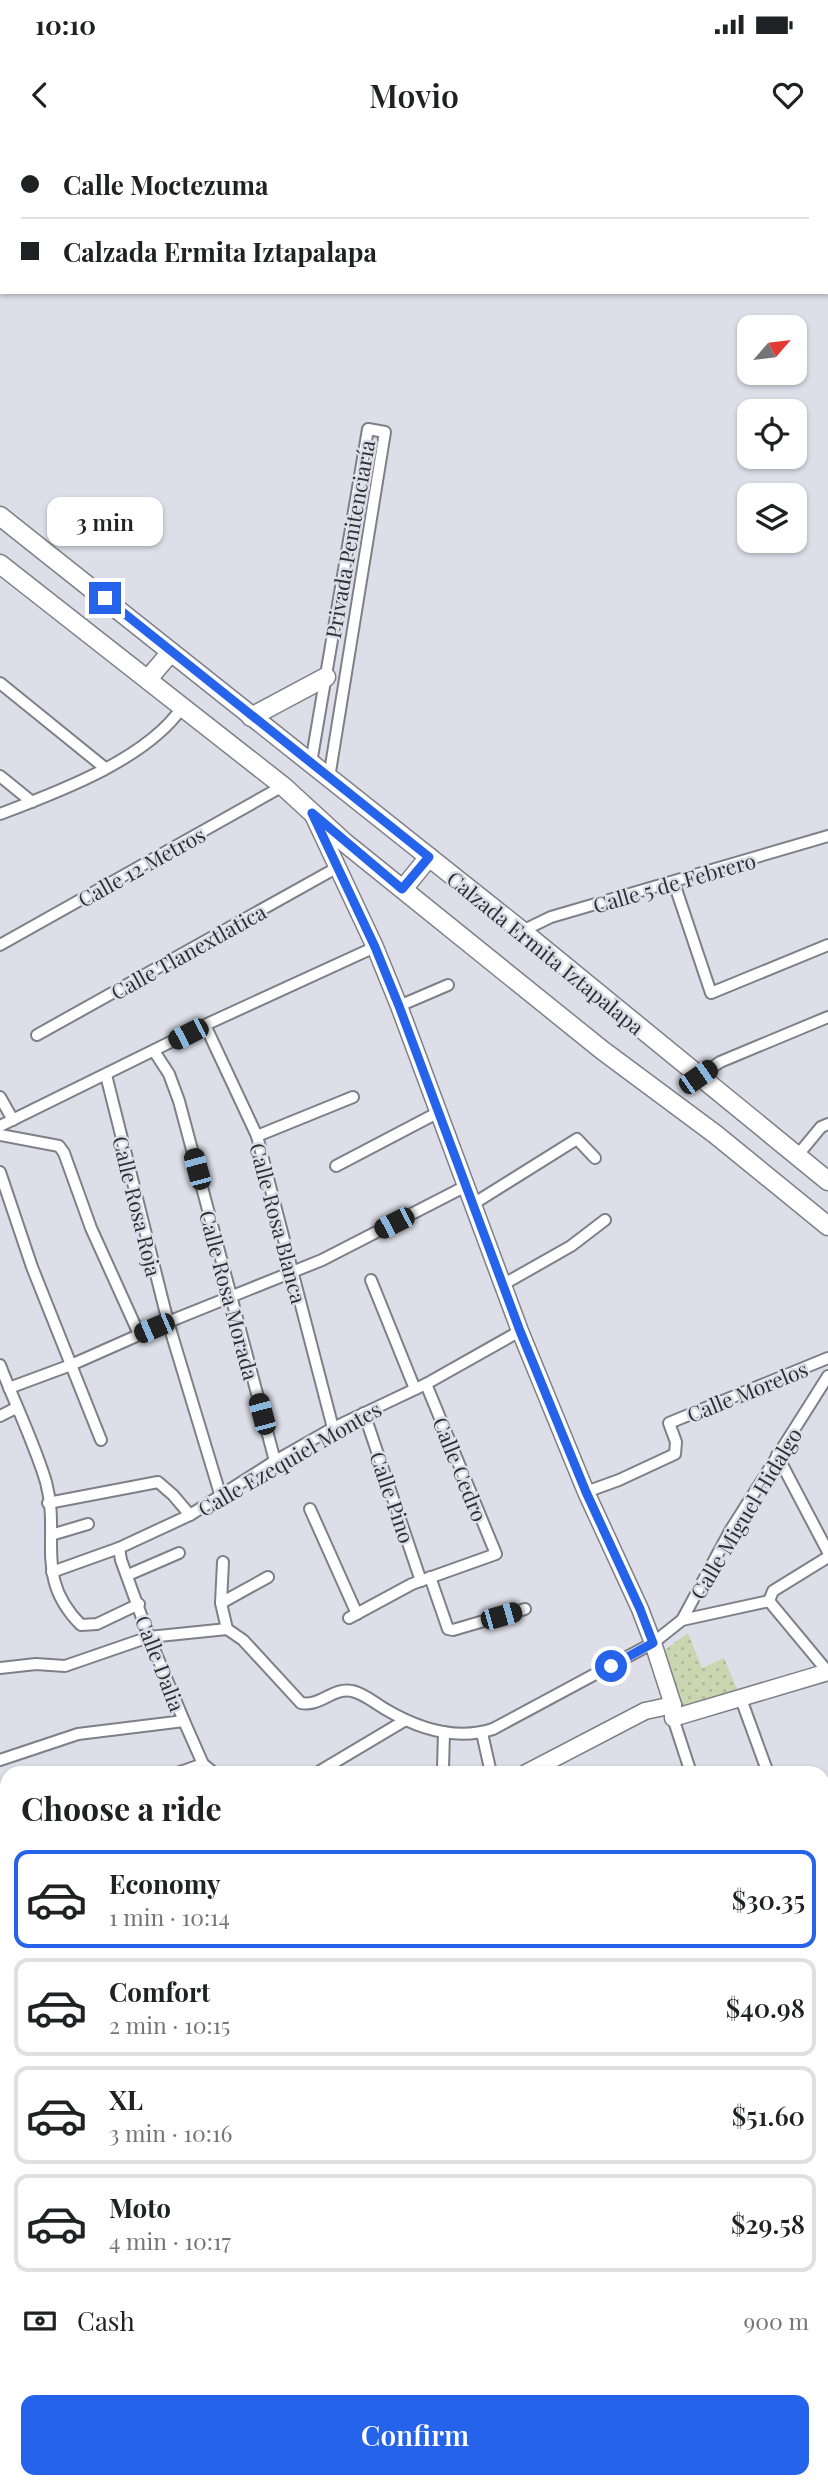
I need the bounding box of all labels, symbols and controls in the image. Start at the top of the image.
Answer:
text: 10:10 [35,7,96,42]
text: Movio [369,73,459,116]
icon: back [21,76,59,114]
icon: heart [769,76,807,114]
text: Calle Moctezuma [63,167,268,202]
text: Calzada Ermita Iztapalapa [63,234,377,269]
north arrow [737,315,807,385]
map controls [737,315,807,553]
button: locate [737,399,807,469]
street label: Privada Penitenciaría [318,437,380,640]
button: layers [737,483,807,553]
callout: 3 min [47,496,163,546]
text: 3 min [76,506,134,537]
route end [89,582,121,614]
street label: Calle 12 Metros [72,819,210,913]
street label: Calle 5 de Febrero [589,845,759,919]
street label: Calzada Ermita Iztapalapa [442,864,651,1040]
street label: Calle Tlanextlatica [105,896,271,1005]
car [165,1015,212,1053]
car [675,1056,722,1098]
street label: Calle Rosa Roja [107,1133,169,1280]
street label: Calle Rosa Blanca [244,1140,314,1307]
car [182,1146,213,1192]
car [371,1204,418,1242]
street label: Calle Rosa Morada [194,1207,266,1383]
car [131,1310,178,1346]
street label: Calle Morelos [682,1354,812,1428]
car [247,1391,278,1437]
street label: Calle Ezequiel Montes [192,1394,386,1522]
street label: Calle Cedro [427,1413,495,1525]
street label: Calle Miguel Hidalgo [683,1422,807,1604]
street label: Calle Pino [364,1448,422,1546]
car [478,1600,525,1632]
street label: Calle Dalia [130,1611,192,1716]
route start [595,1650,627,1682]
text: Choose a ride [21,1786,222,1829]
text: Economy [109,1866,220,1901]
icon: car [25,1868,88,1931]
text: $30.35 [732,1882,805,1917]
text: 1 min · 10:14 [109,1901,230,1932]
text: Comfort [109,1974,210,2009]
icon: car [25,1976,88,2039]
text: $40.98 [726,1990,805,2025]
text: 2 min · 10:15 [109,2009,230,2040]
text: XL [109,2082,143,2117]
icon: car [25,2084,88,2147]
text: $51.60 [732,2098,805,2133]
text: 3 min · 10:16 [109,2117,232,2148]
text: Moto [109,2190,171,2225]
icon: car [25,2192,88,2255]
text: $29.58 [731,2206,805,2241]
text: 4 min · 10:17 [109,2225,231,2256]
icon: cash [21,2302,59,2340]
text: Cash [77,2303,135,2338]
text: 900 m [744,2305,809,2336]
button: Confirm [21,2395,809,2475]

